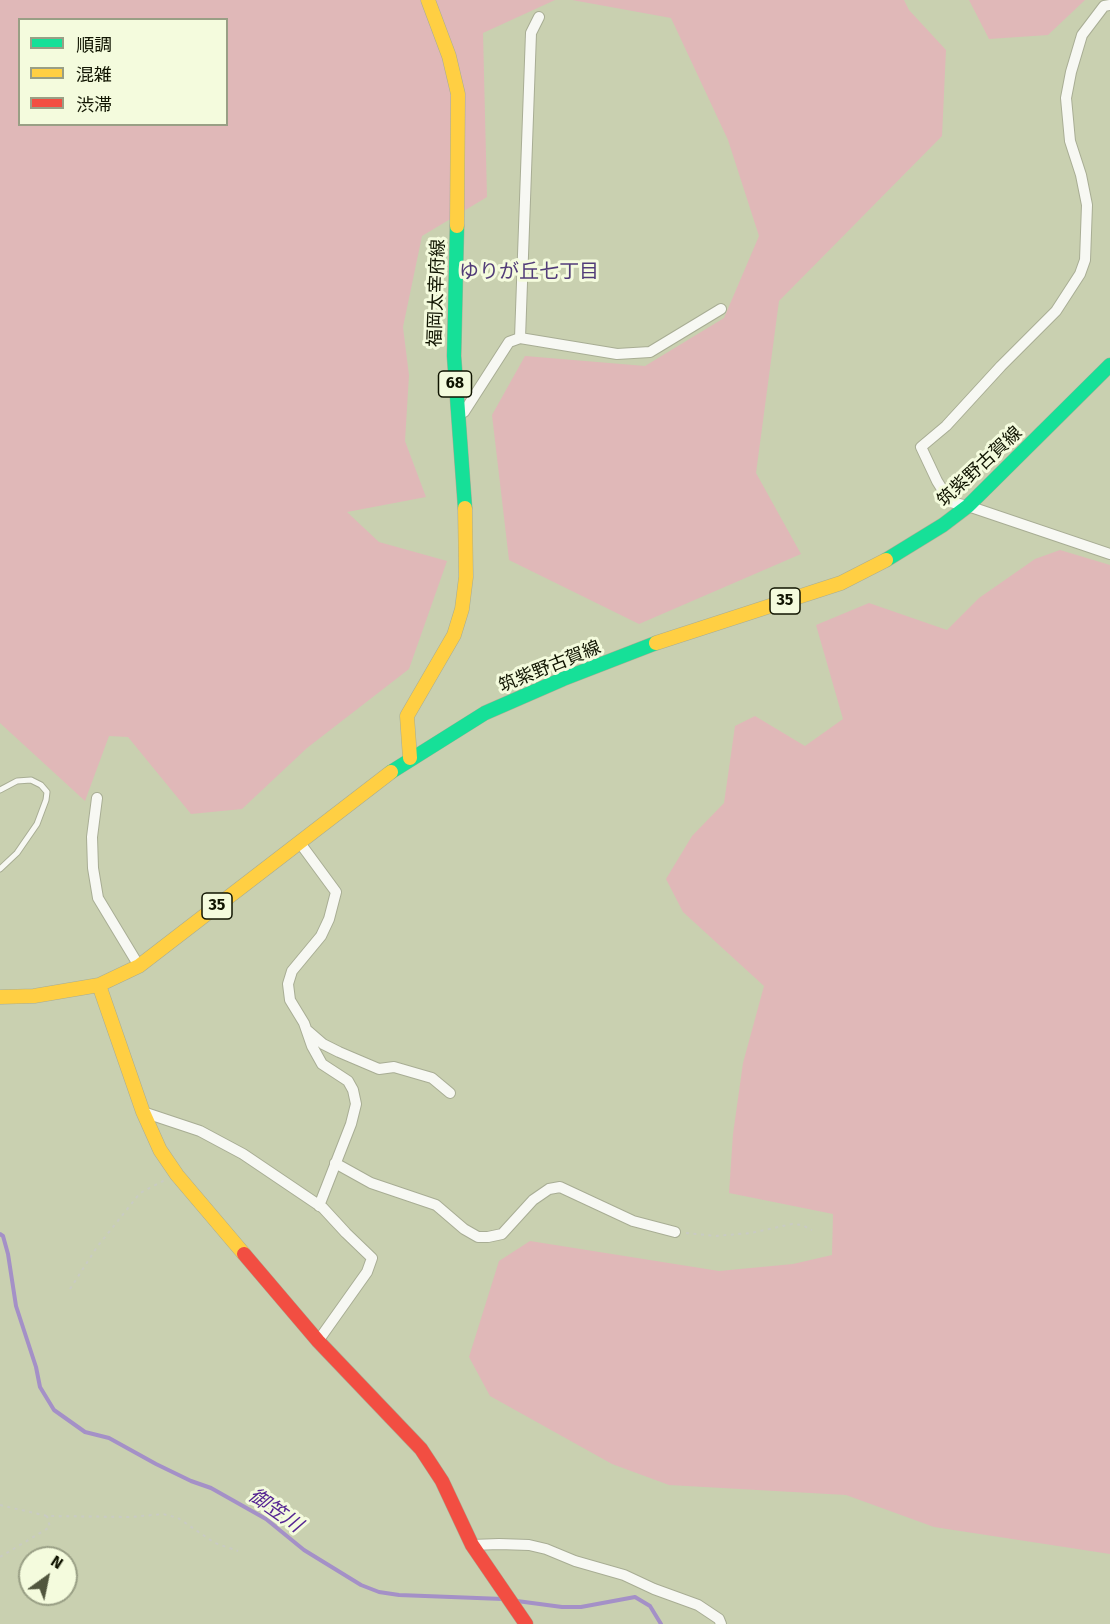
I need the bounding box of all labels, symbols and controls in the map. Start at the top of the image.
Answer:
legend [18,18,228,126]
text: 順調 [76,34,112,56]
text: 混雑 [76,64,112,86]
text: 渋滞 [76,94,112,116]
street label: 福岡太宰府線 [424,239,450,347]
district label: ゆりが丘七丁目 [459,260,599,284]
road number: 68 [438,371,472,397]
street label: 筑紫野古賀線 [933,422,1027,512]
road number: 35 [770,588,800,614]
street label: 筑紫野古賀線 [496,637,604,697]
road number: 35 [202,893,232,919]
water label: 御笠川 [244,1484,306,1538]
north arrow [18,1546,78,1606]
text: N [47,1551,67,1573]

